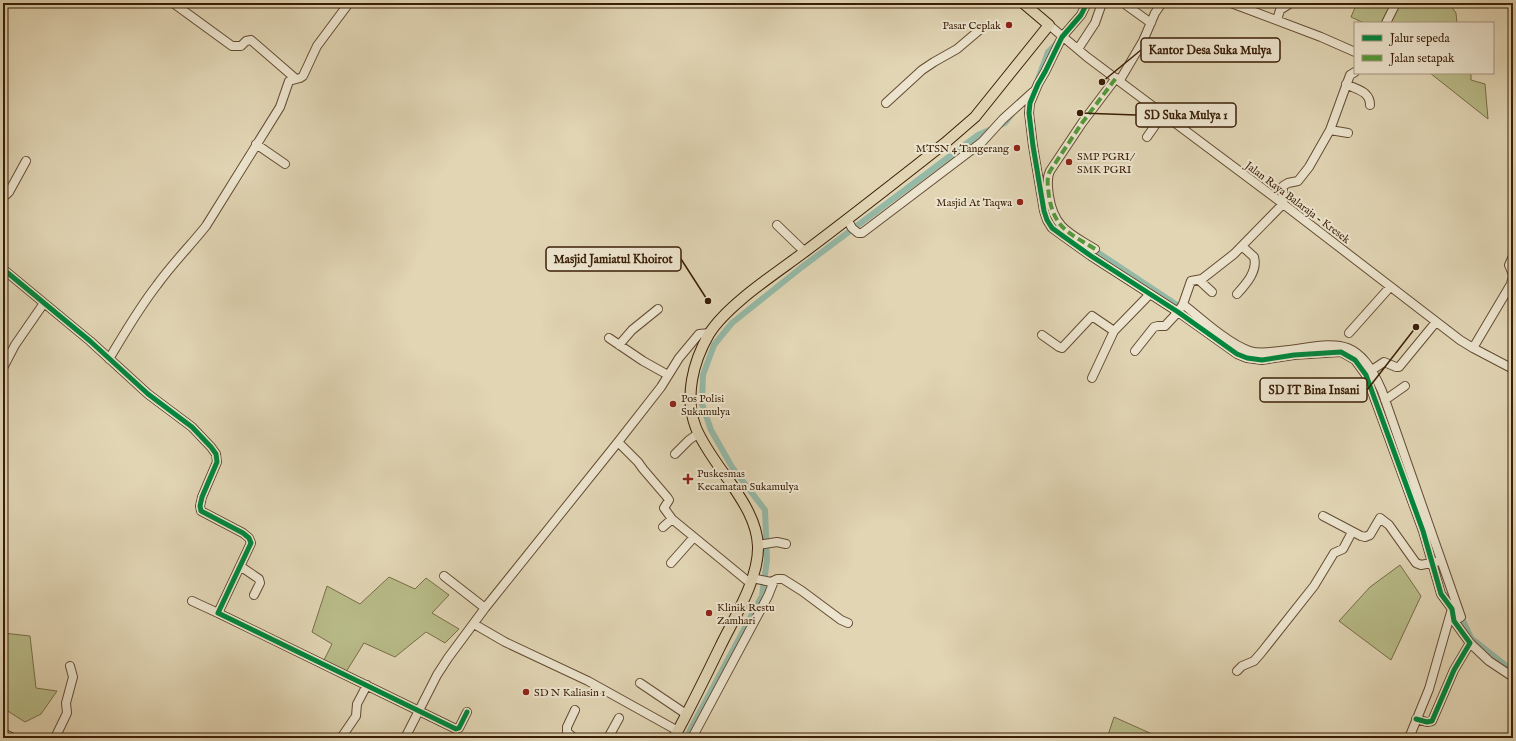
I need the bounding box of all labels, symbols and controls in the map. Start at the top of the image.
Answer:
place label: Pasar Ceplak [942,19,1001,33]
marker: Pasar Ceplak [1004,20,1014,30]
legend [1354,22,1494,74]
text: Jalur sepeda [1388,31,1450,47]
callout: Kantor Desa Suka Mulya [1141,38,1280,62]
text: Kantor Desa Suka Mulya [1148,43,1272,59]
text: Jalan setapak [1388,51,1455,67]
callout: SD Suka Mulya 1 [1136,103,1236,127]
text: SD Suka Mulya 1 [1144,108,1228,124]
place label: MTSN 4 Tangerang [916,142,1010,156]
marker: MTSN 4 Tangerang [1012,143,1022,153]
place label: SMP PGRI/ SMK PGRI [1077,150,1136,177]
marker: SMP PGRI/ SMK PGRI [1064,157,1074,167]
street label: Jalan Raya Balaraja - Kresek [1240,157,1353,247]
place label: Masjid At Taqwa [936,196,1012,210]
marker: Masjid At Taqwa [1015,197,1025,207]
callout: Masjid Jamiatul Khoirot [546,247,681,271]
text: Masjid Jamiatul Khoirot [553,252,673,268]
callout: SD IT Bina Insani [1260,378,1367,402]
text: SD IT Bina Insani [1269,383,1360,398]
place label: Pos Polisi Sukamulya [681,392,730,419]
marker: Pos Polisi Sukamulya [668,399,678,409]
place label: Puskesmas Kecamatan Sukamulya [697,467,799,494]
marker: Puskesmas Kecamatan Sukamulya [682,473,694,485]
place label: Klinik Restu Zamhari [717,601,775,628]
marker: Klinik Restu Zamhari [704,608,714,618]
place label: SD N Kaliasin 1 [534,686,605,700]
marker: SD N Kaliasin 1 [521,687,531,697]

